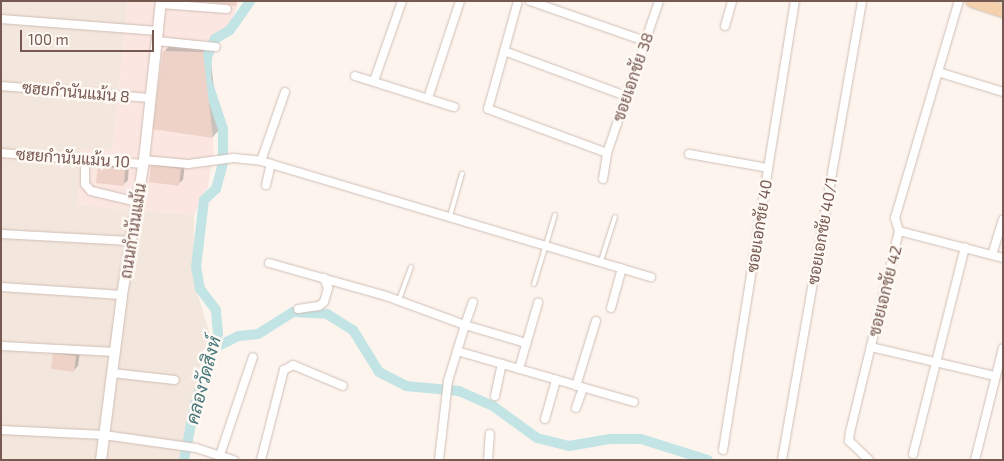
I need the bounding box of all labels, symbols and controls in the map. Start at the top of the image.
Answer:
scale bar [22,20,156,52]
text: 100 m [28,30,69,48]
street label: ซอยเอกชัย 38 [609,30,657,124]
street label: ซฮยกำนันแม้น 8 [21,78,131,106]
street label: ซฮยกำนันแม้น 10 [15,144,131,172]
street label: ซอยเอกชัย 40/1 [803,176,841,286]
street label: ซอยเอกชัย 40 [742,178,776,274]
street label: ถนนกำนันแม้น [116,182,150,280]
street label: ซอยเอกชัย 42 [864,243,906,339]
water label: คลองวัดสิงห์ [181,334,225,426]

